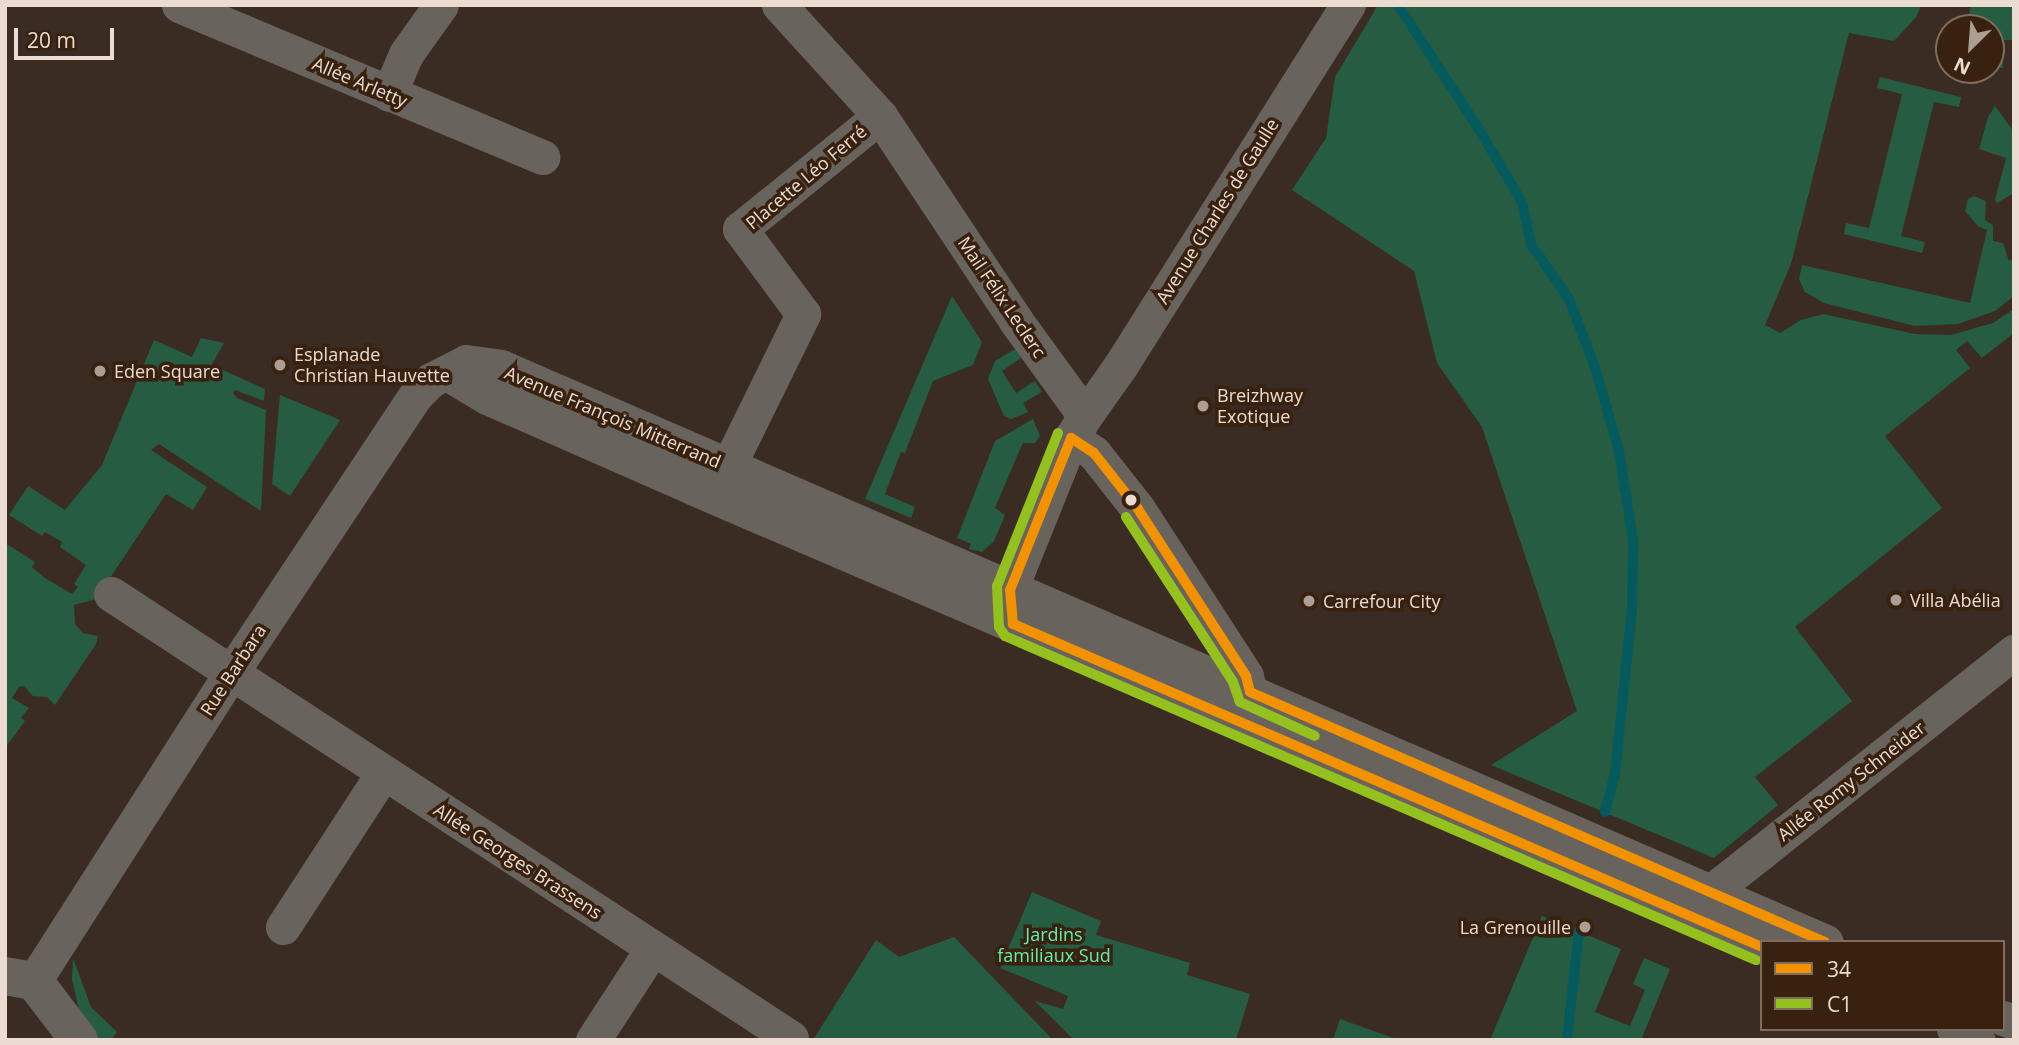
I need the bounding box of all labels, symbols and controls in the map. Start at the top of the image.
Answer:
scale bar [18,14,117,58]
north arrow [1935,14,2005,84]
text: 20 m [27,26,76,54]
text: N [1949,51,1974,81]
street label: Allée Arletty [309,52,411,112]
street label: Avenue Charles de Gaulle [1151,114,1283,308]
street label: Placette Léo Ferré [741,120,871,234]
street label: Mail Félix Leclerc [954,232,1050,362]
place label: Esplanade Christian Hauvette [294,344,450,386]
marker: Esplanade Christian Hauvette [272,357,288,373]
place label: Eden Square [114,360,220,382]
street label: Avenue François Mitterrand [502,362,724,472]
marker: Eden Square [92,363,108,379]
place label: Breizhway Exotique [1217,385,1303,428]
marker: Breizhway Exotique [1195,398,1211,414]
unlabelled marker [1124,493,1138,507]
place label: Villa Abélia [1910,589,2001,611]
place label: Carrefour City [1323,590,1440,612]
marker: Villa Abélia [1888,592,1904,608]
marker: Carrefour City [1301,593,1317,609]
street label: Rue Barbara [196,620,270,720]
street label: Allée Romy Schneider [1773,717,1929,845]
street label: Allée Georges Brassens [430,799,606,923]
place label: La Grenouille [1460,916,1571,938]
marker: La Grenouille [1577,919,1593,935]
park label: Jardins familiaux Sud [997,924,1111,967]
legend [1760,940,2005,1031]
text: 34 [1827,955,1851,983]
text: C1 [1827,990,1852,1018]

